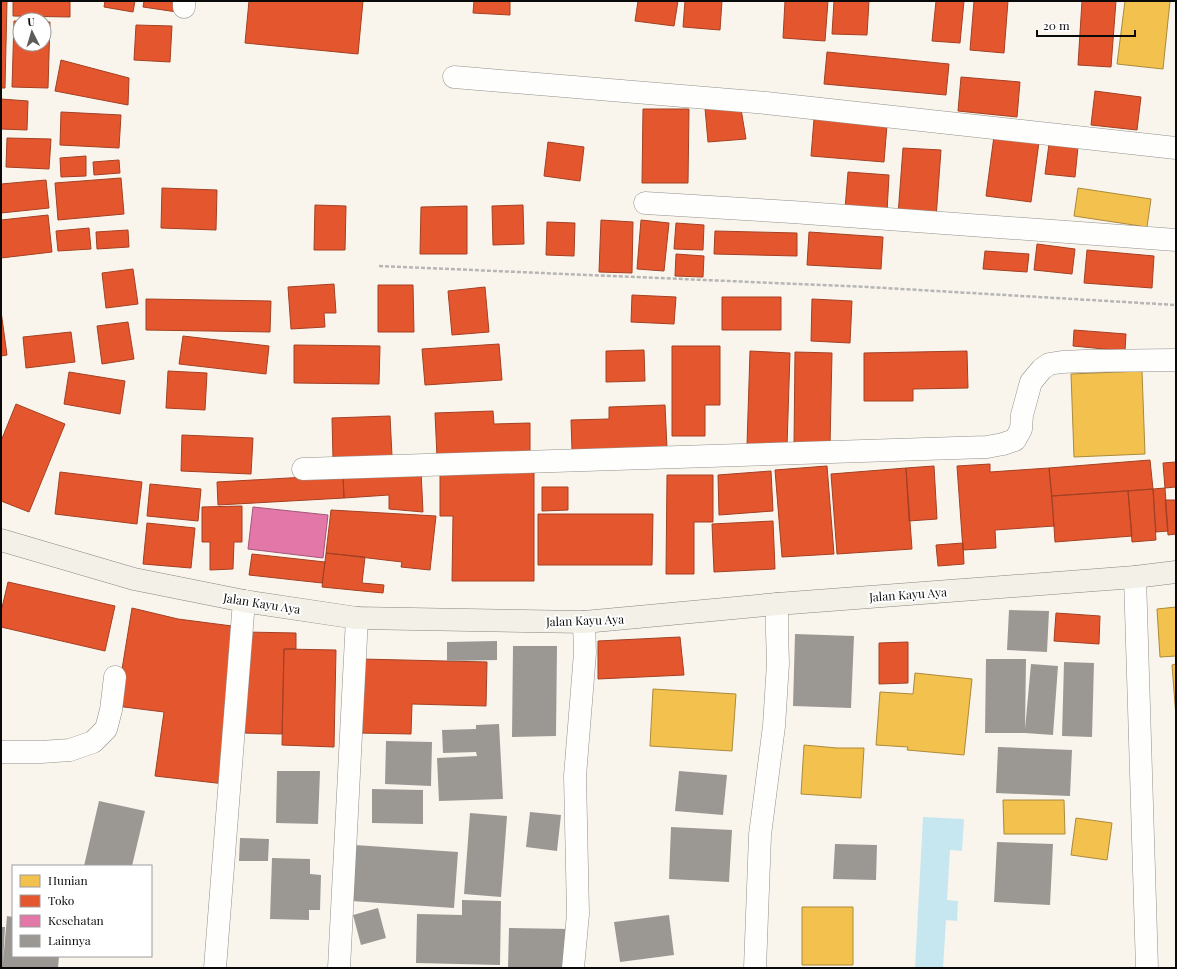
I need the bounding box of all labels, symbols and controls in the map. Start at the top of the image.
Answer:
north arrow [12,12,52,52]
scale bar [1037,12,1135,38]
text: U [27,14,36,29]
text: 20 m [1043,17,1070,33]
street label: Jalan Kayu Aya [868,583,948,605]
street label: Jalan Kayu Aya [221,589,302,617]
street label: Jalan Kayu Aya [545,611,624,629]
legend [12,865,152,957]
text: Hunian [48,872,88,888]
text: Toko [48,892,75,908]
text: Kesehatan [48,912,104,928]
text: Lainnya [48,932,91,948]

